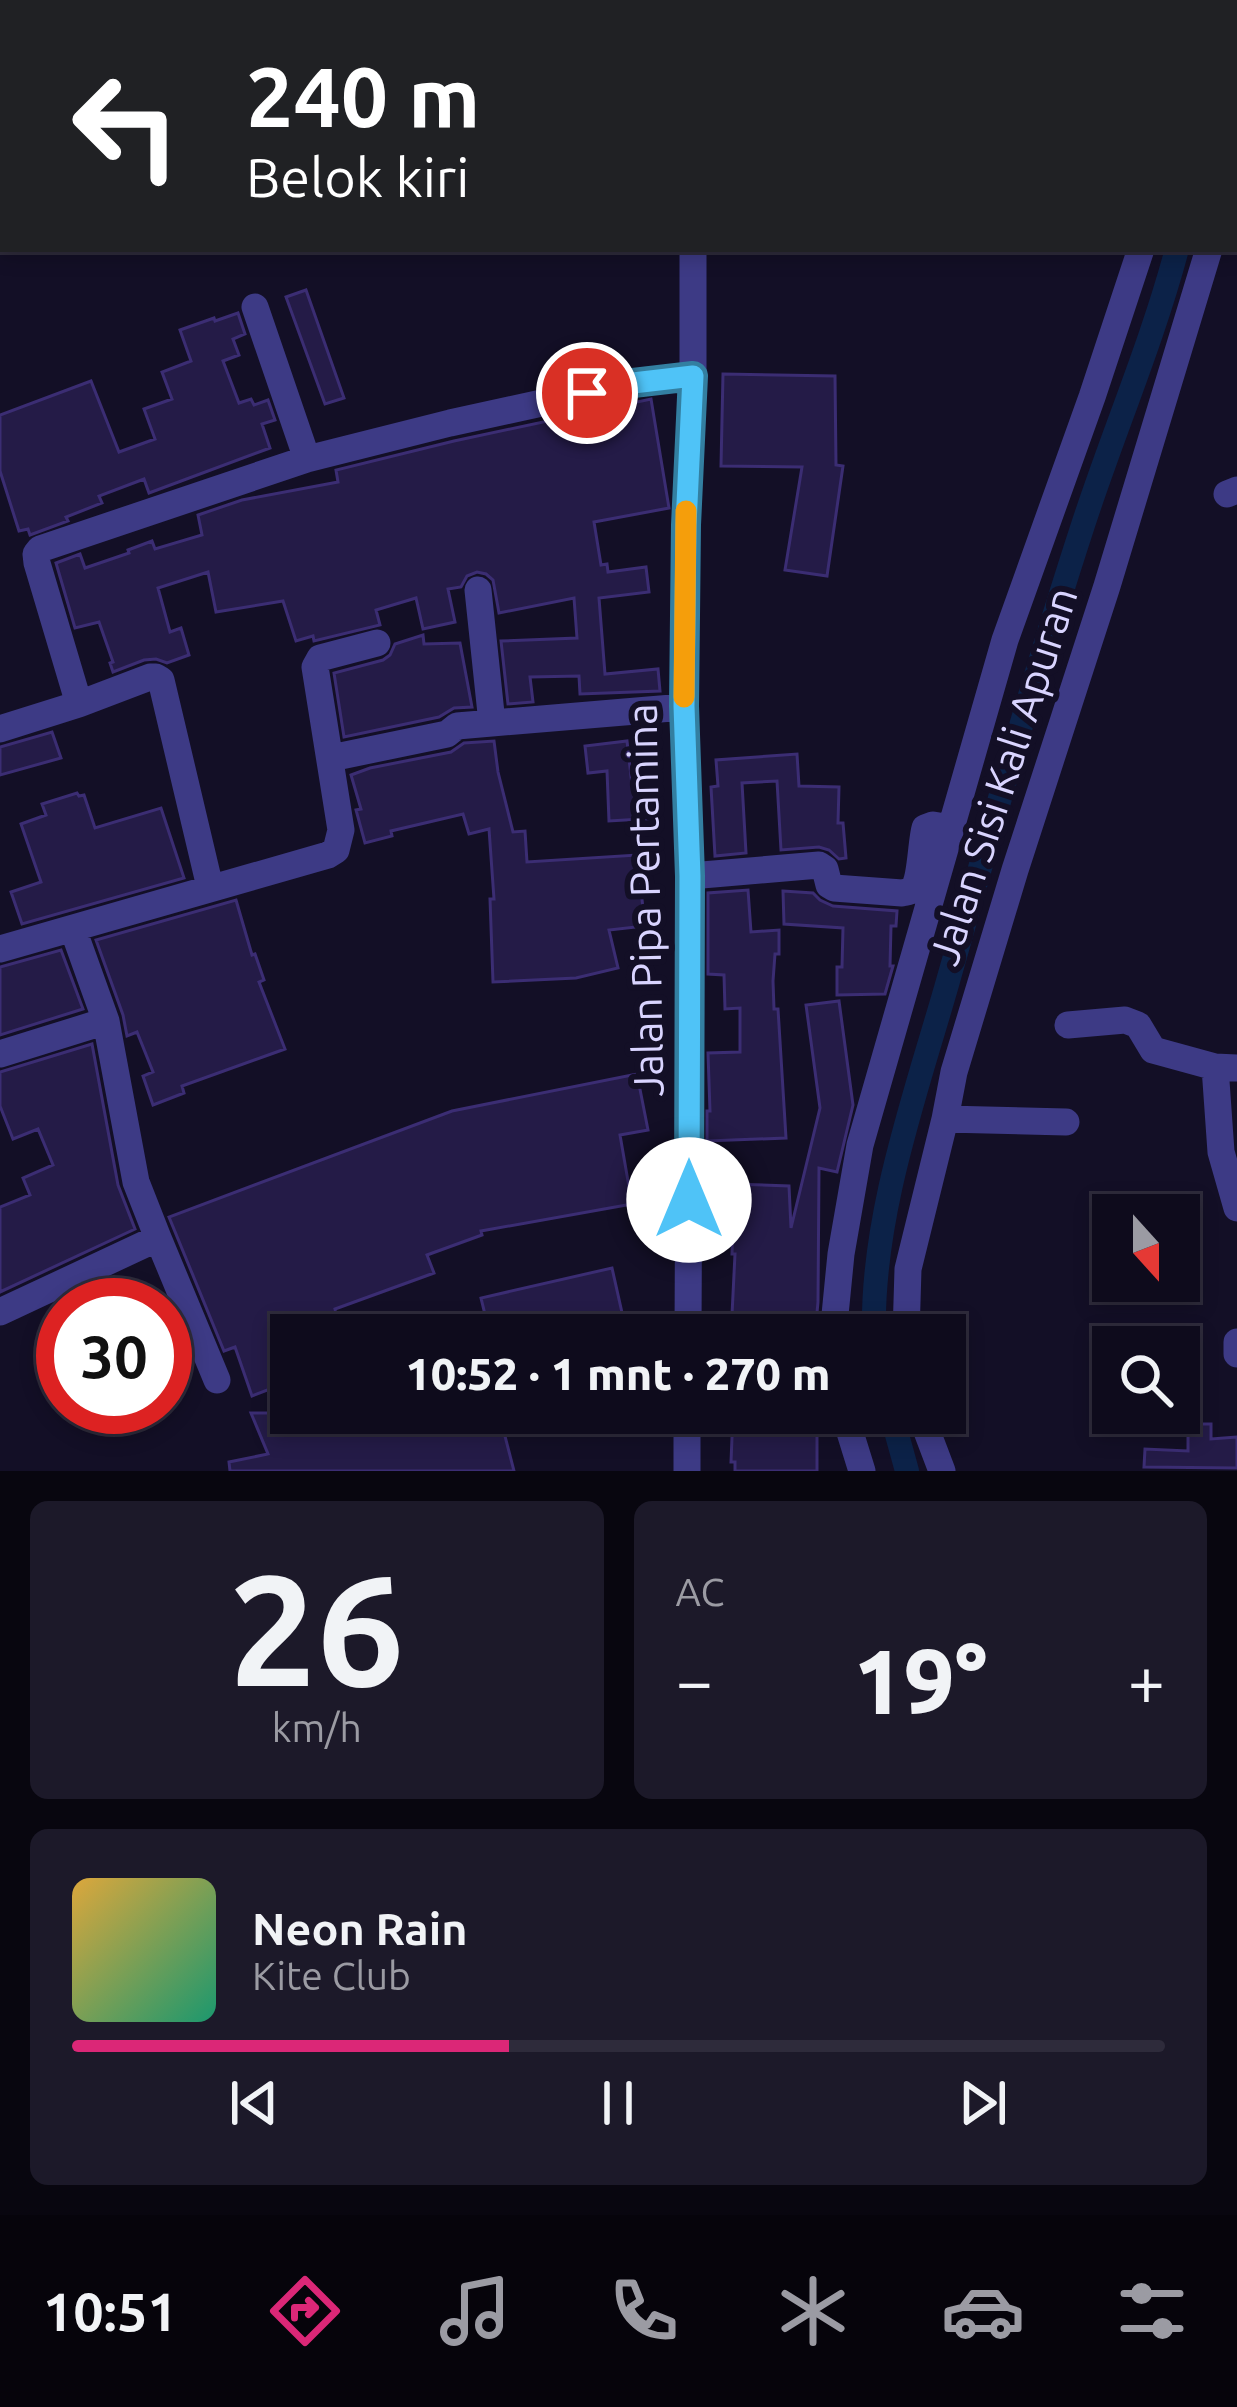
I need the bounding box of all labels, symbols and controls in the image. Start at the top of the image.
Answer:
icon: left [48,48,204,204]
text: 240 m [246,49,480,143]
text: Belok kiri [246,147,469,207]
pin [536,342,638,444]
icon: arrive [554,360,620,426]
street label: Jalan Sisi Kali Apuran [919,581,1086,970]
street label: Jalan Pipa Pertamina [618,703,671,1097]
position arrow [626,1137,752,1263]
north arrow [1092,1194,1200,1302]
map controls [1092,1194,1200,1434]
speed limit sign: 30 [36,1278,192,1434]
button: search [1092,1326,1200,1434]
text: 10:52 · 1 mnt · 270 m [405,1348,831,1399]
text: 26 [229,1541,405,1715]
text: AC [676,1570,724,1613]
text: 19° [853,1630,987,1731]
text: − [676,1643,713,1717]
text: + [1128,1643,1165,1717]
text: km/h [272,1706,362,1749]
text: Neon Rain [252,1903,467,1954]
text: Kite Club [252,1954,411,1997]
icon: previous [221,2070,287,2136]
icon: pause [585,2070,651,2136]
icon: next [950,2070,1016,2136]
icon: directions [263,2269,347,2353]
icon: music [433,2269,517,2353]
icon: phone [602,2269,686,2353]
icon: climate [771,2269,855,2353]
icon: car [941,2269,1025,2353]
icon: filters [1110,2269,1194,2353]
text: 10:51 [43,2281,178,2341]

